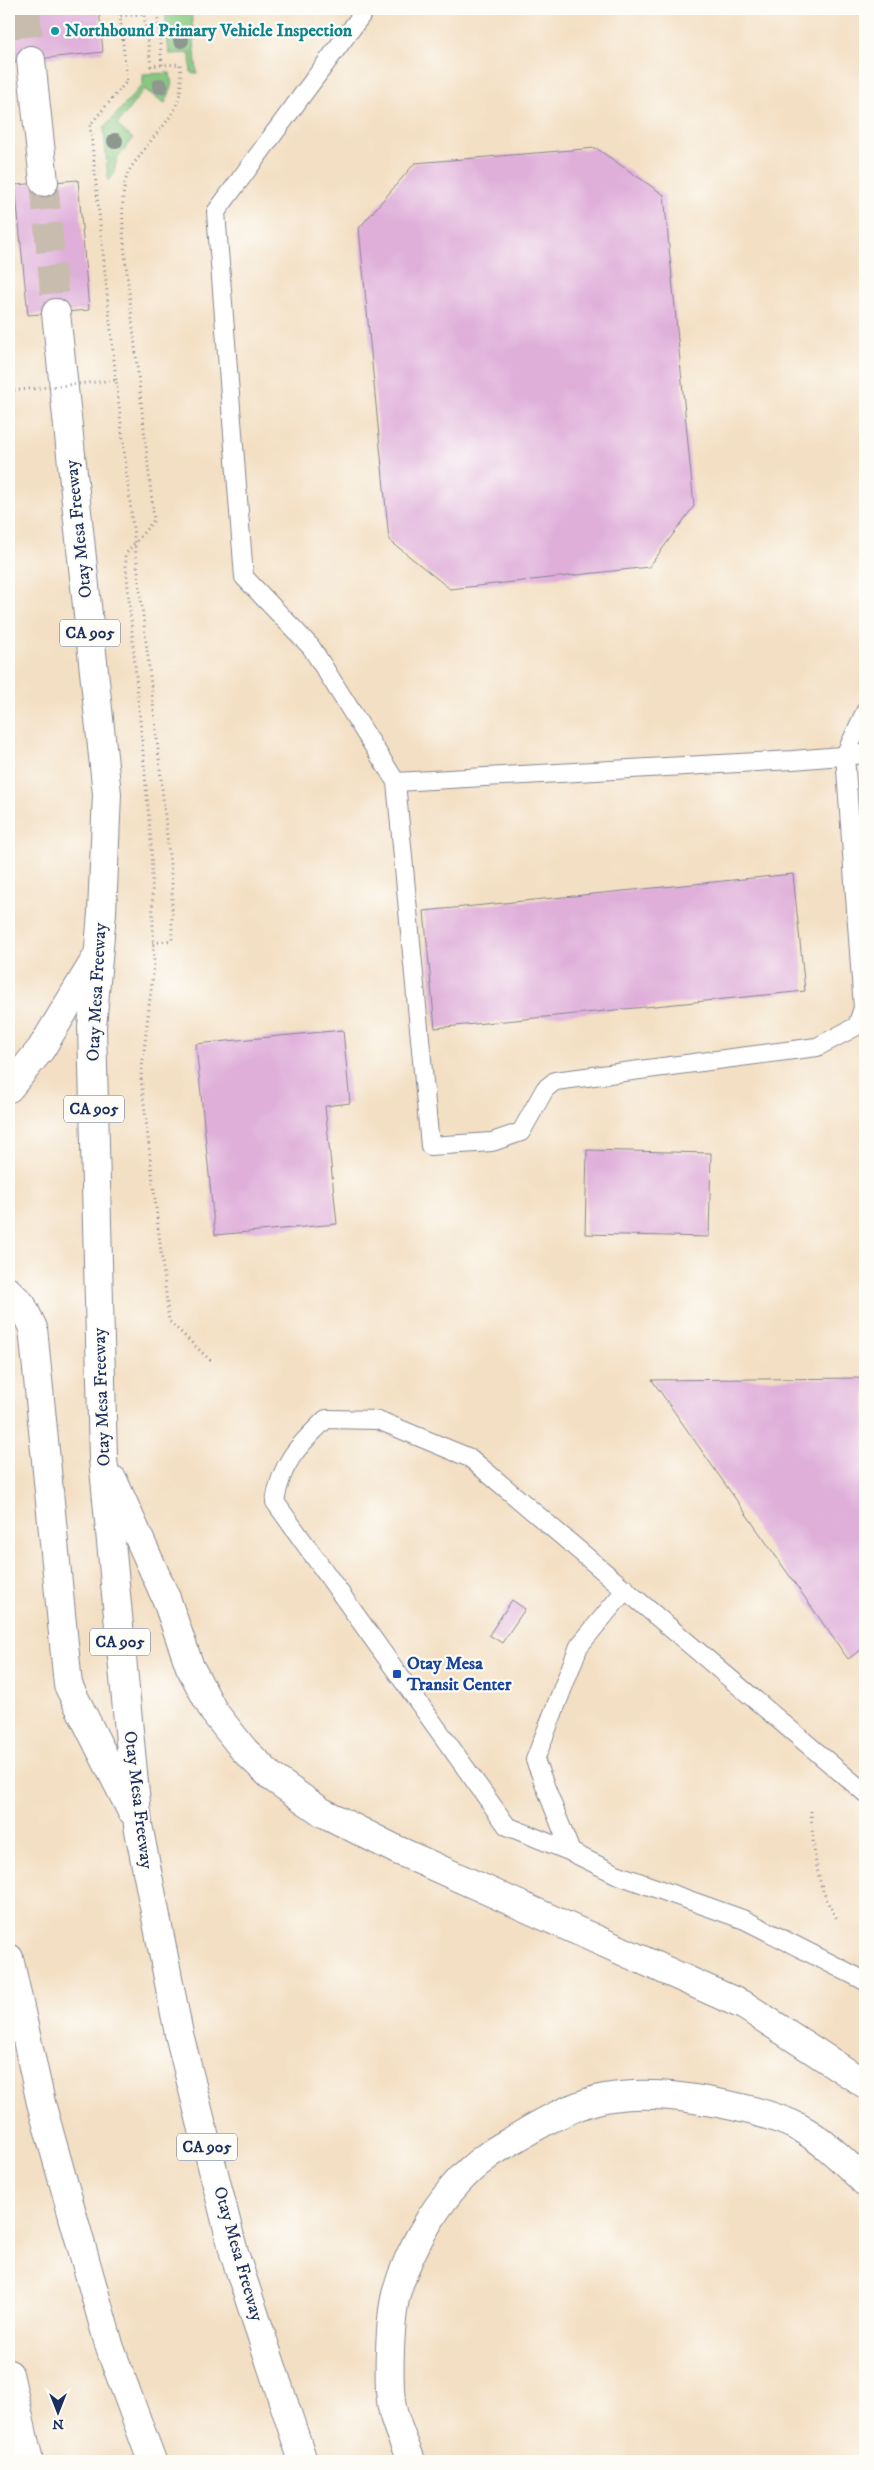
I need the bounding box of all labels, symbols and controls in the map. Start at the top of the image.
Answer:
place label: Northbound Primary Vehicle Inspection [65,20,353,42]
marker: Northbound Primary Vehicle Inspection [49,25,61,37]
street label: Otay Mesa Freeway [61,458,97,599]
road number: CA 905 [60,620,120,646]
street label: Otay Mesa Freeway [82,922,112,1062]
road number: CA 905 [64,1096,124,1122]
street label: Otay Mesa Freeway [89,1327,115,1467]
road number: CA 905 [90,1628,150,1655]
place label: Otay Mesa Transit Center [406,1653,512,1696]
marker: Otay Mesa Transit Center [391,1668,403,1680]
street label: Otay Mesa Freeway [119,1730,157,1871]
road number: CA 905 [177,2134,237,2160]
street label: Otay Mesa Freeway [208,2184,268,2324]
north arrow [32,2388,82,2438]
text: N [52,2415,64,2433]

